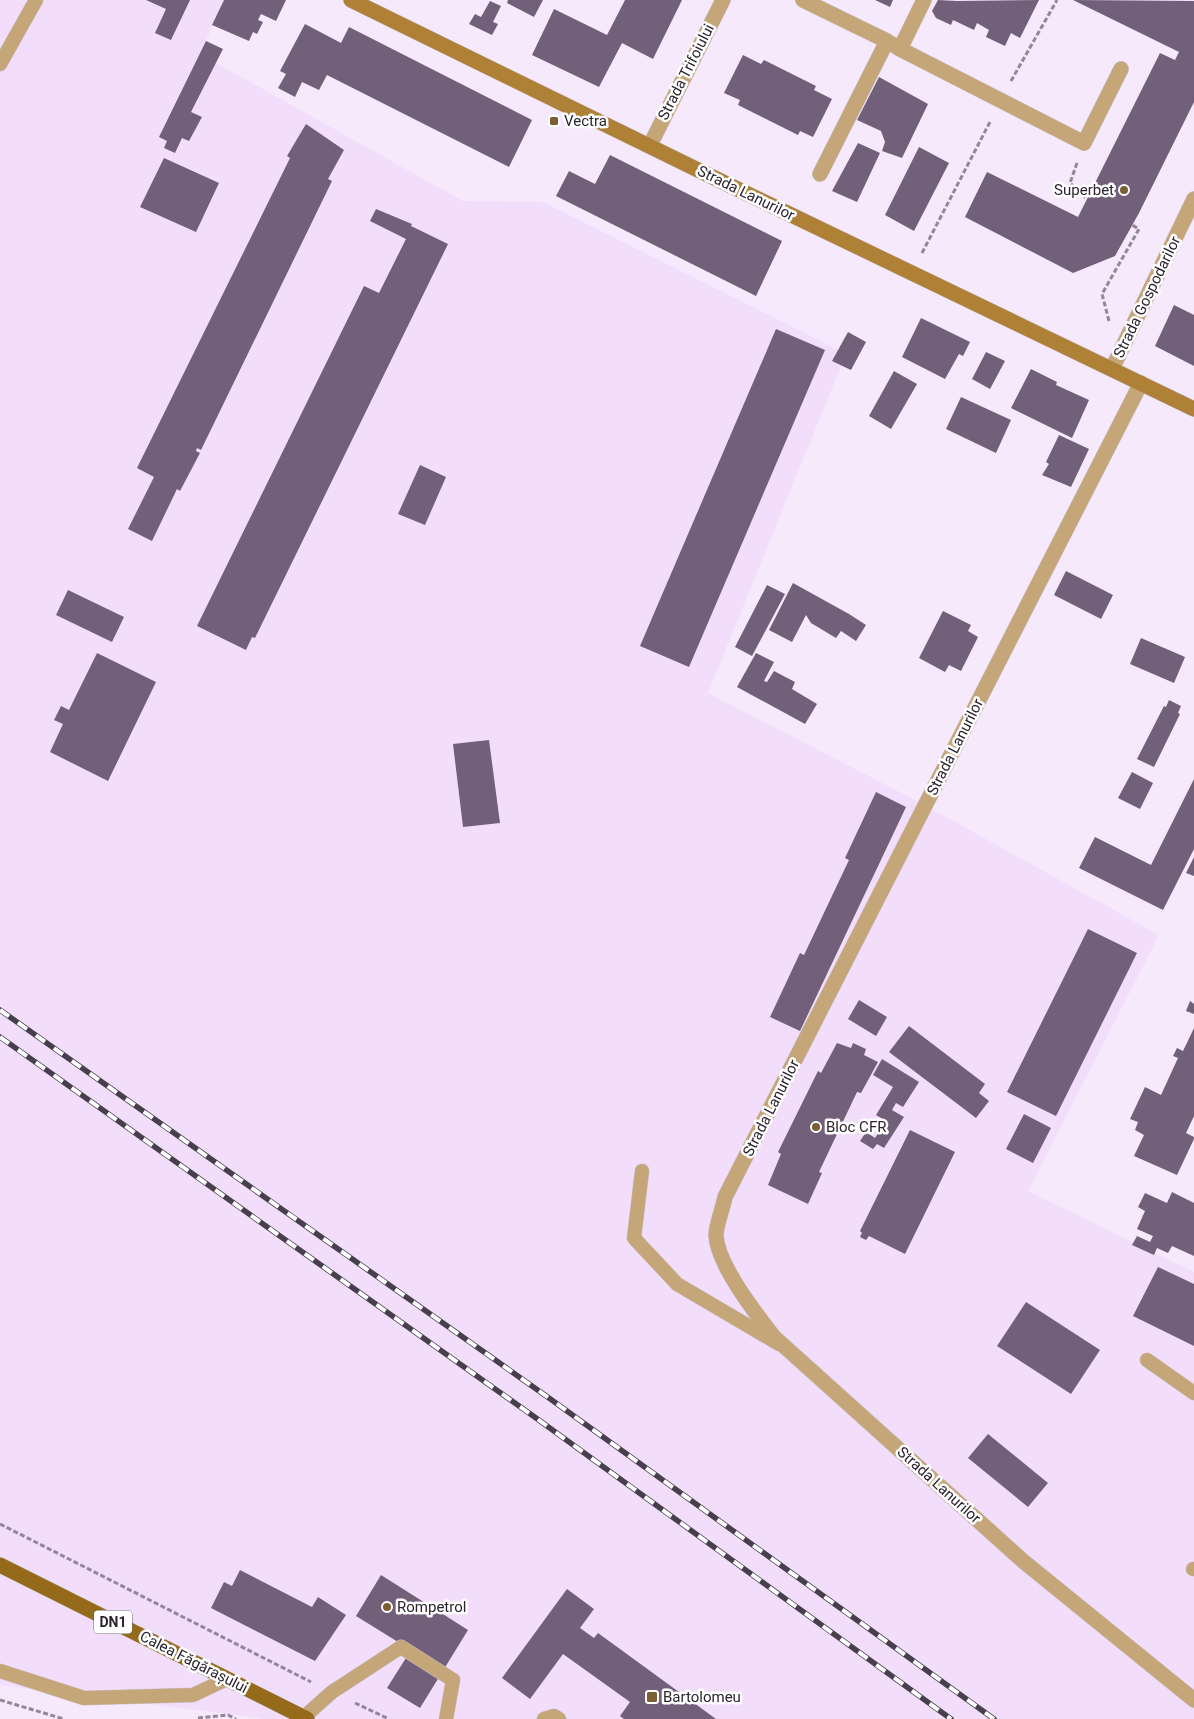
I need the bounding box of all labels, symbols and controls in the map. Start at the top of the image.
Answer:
street label: Strada Trifoiului [654,21,718,123]
place label: Vectra [564,112,607,130]
marker: Vectra [548,115,560,127]
street label: Strada Lanurilor [694,162,798,224]
place label: Superbet [1054,181,1114,199]
marker: Superbet [1118,184,1130,196]
street label: Strada Gospodarilor [1110,233,1184,361]
street label: Strada Lanurilor [923,696,987,798]
street label: Strada Lanurilor [739,1057,803,1159]
place label: Bloc CFR [826,1118,886,1136]
marker: Bloc CFR [810,1121,822,1133]
street label: Strada Lanurilor [894,1443,984,1527]
place label: Rompetrol [397,1598,466,1616]
marker: Rompetrol [381,1601,393,1613]
road number: DN1 [94,1610,132,1634]
street label: Calea Făgărașului [137,1627,251,1697]
place label: Bartolomeu [663,1688,741,1706]
marker: Bartolomeu [645,1690,659,1704]

